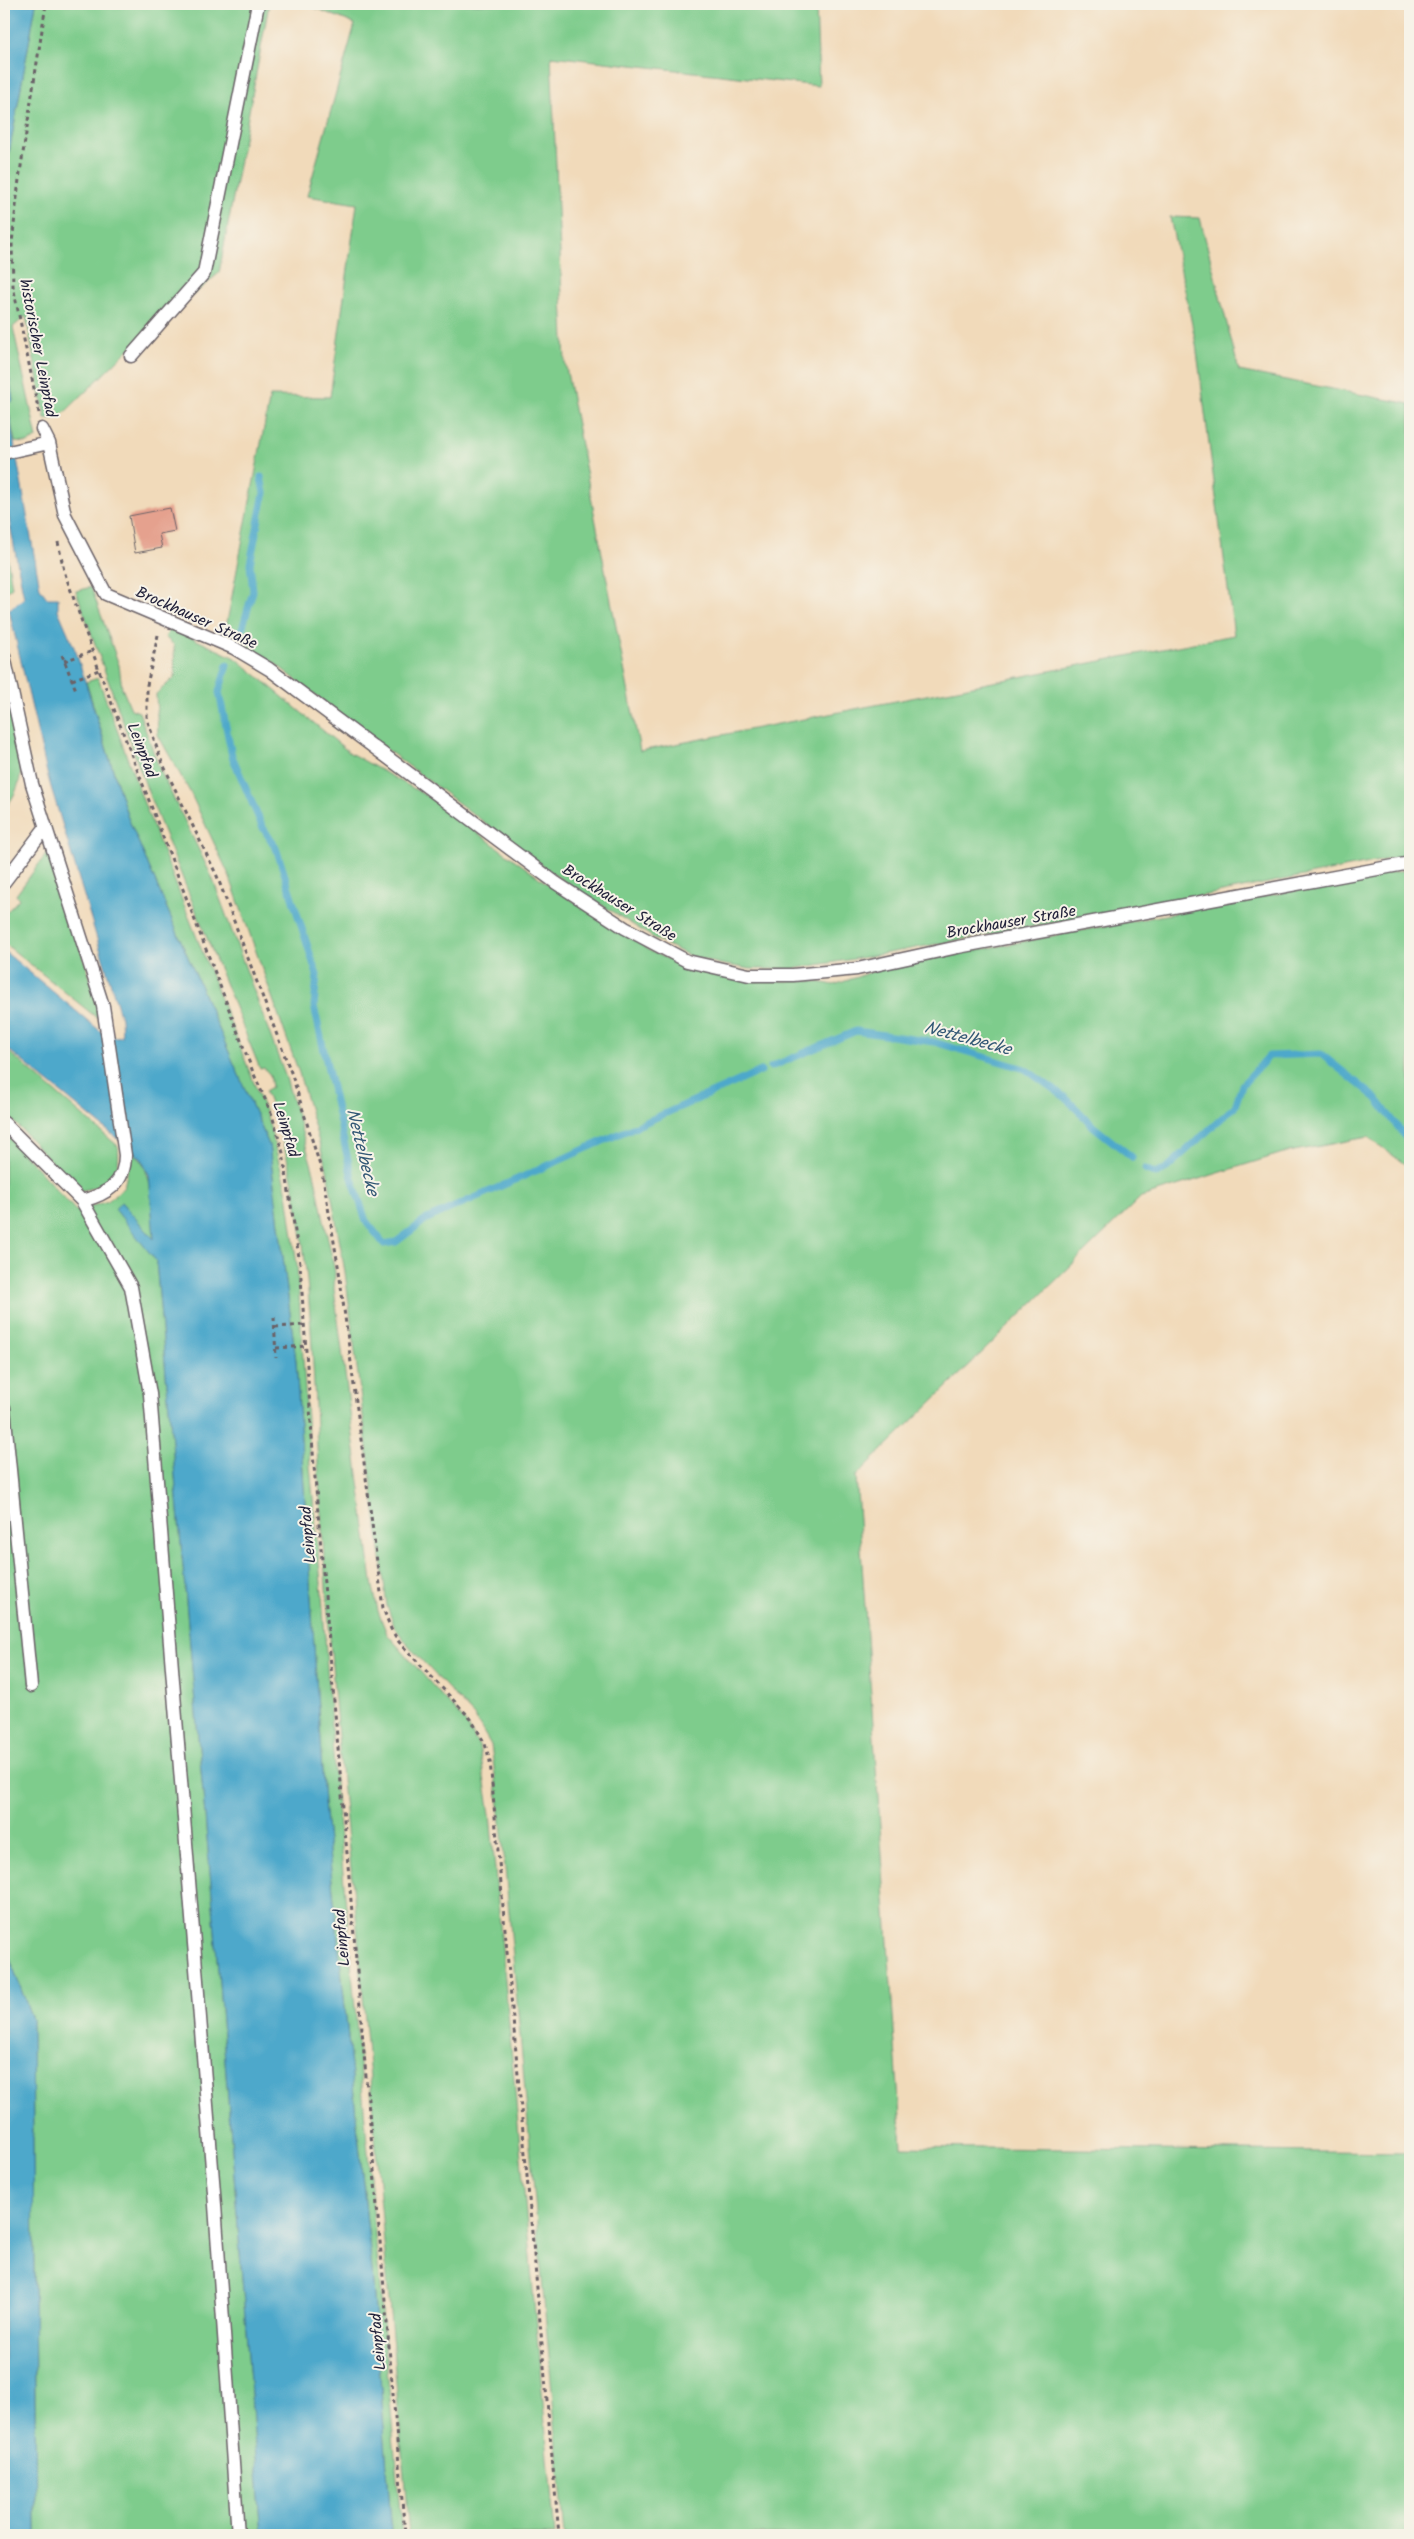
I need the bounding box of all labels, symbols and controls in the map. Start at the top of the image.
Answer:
street label: historischer Leinpfad [12,277,63,421]
street label: Brockhauser Straße [132,580,261,656]
street label: Leinpfad [120,719,164,783]
street label: Brockhauser Straße [557,858,681,949]
street label: Brockhauser Straße [945,899,1078,946]
water label: Nettelbecke [921,1014,1016,1065]
street label: Leinpfad [265,1098,306,1162]
water label: Nettelbecke [337,1106,387,1201]
street label: Leinpfad [293,1504,323,1565]
street label: Leinpfad [327,1907,357,1968]
street label: Leinpfad [363,2311,393,2372]

